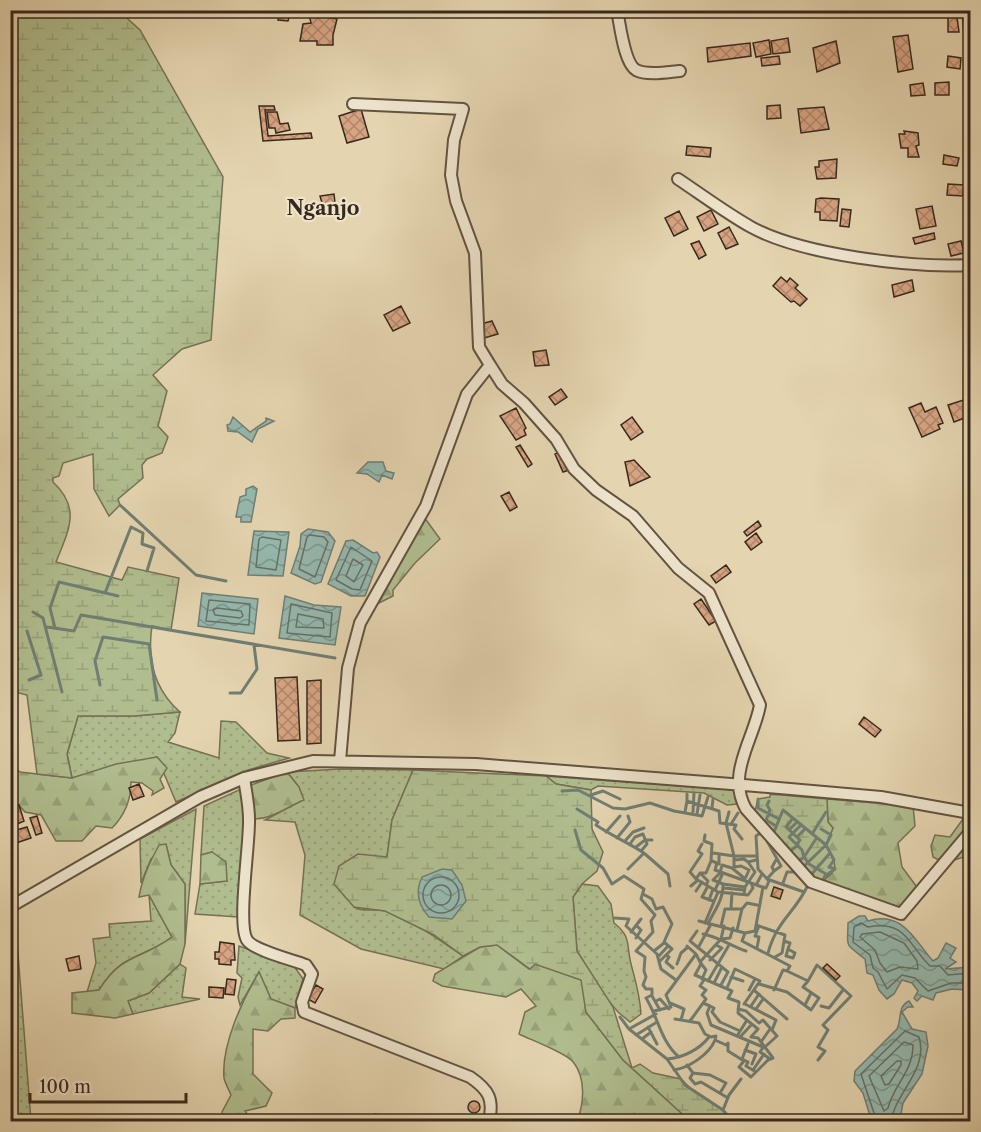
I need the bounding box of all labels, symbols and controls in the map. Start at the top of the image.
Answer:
district label: Nganjo [287,196,359,220]
scale bar [30,1066,186,1104]
text: 100 m [39,1076,91,1098]

